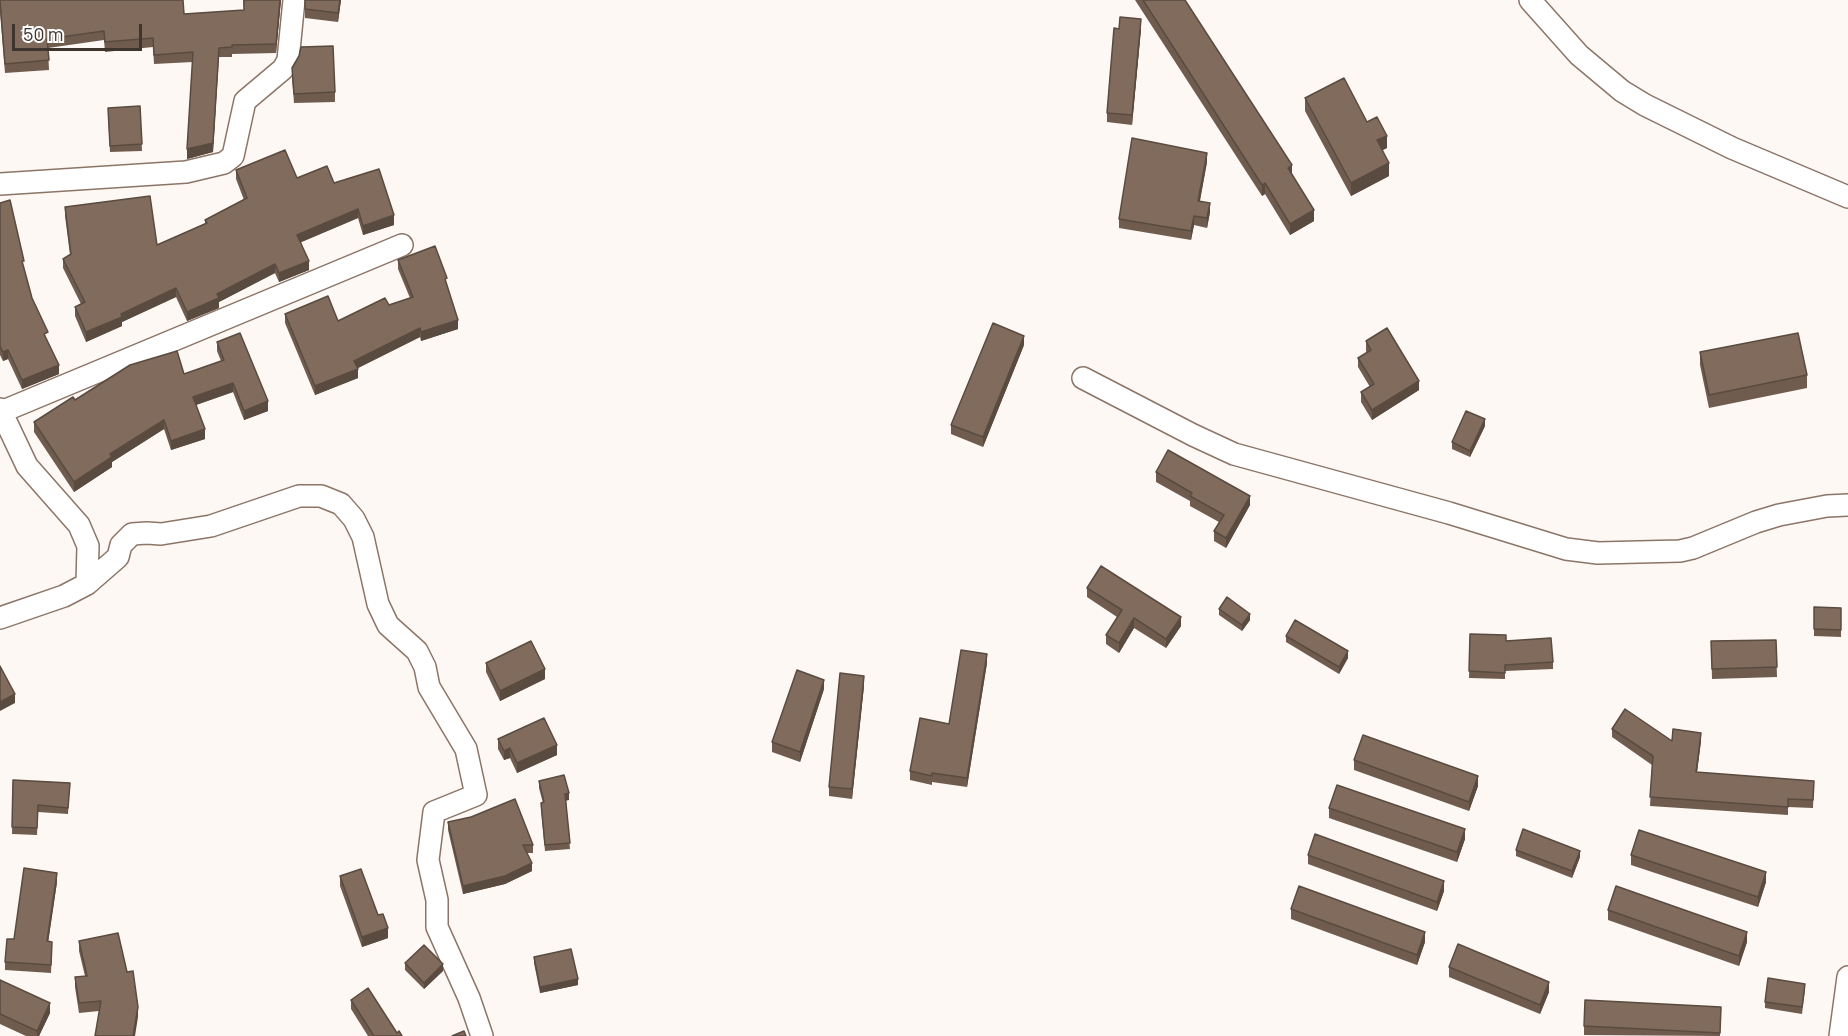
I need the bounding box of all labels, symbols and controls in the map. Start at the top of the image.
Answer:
scale bar [15,12,146,50]
text: 50 m [23,22,63,46]

